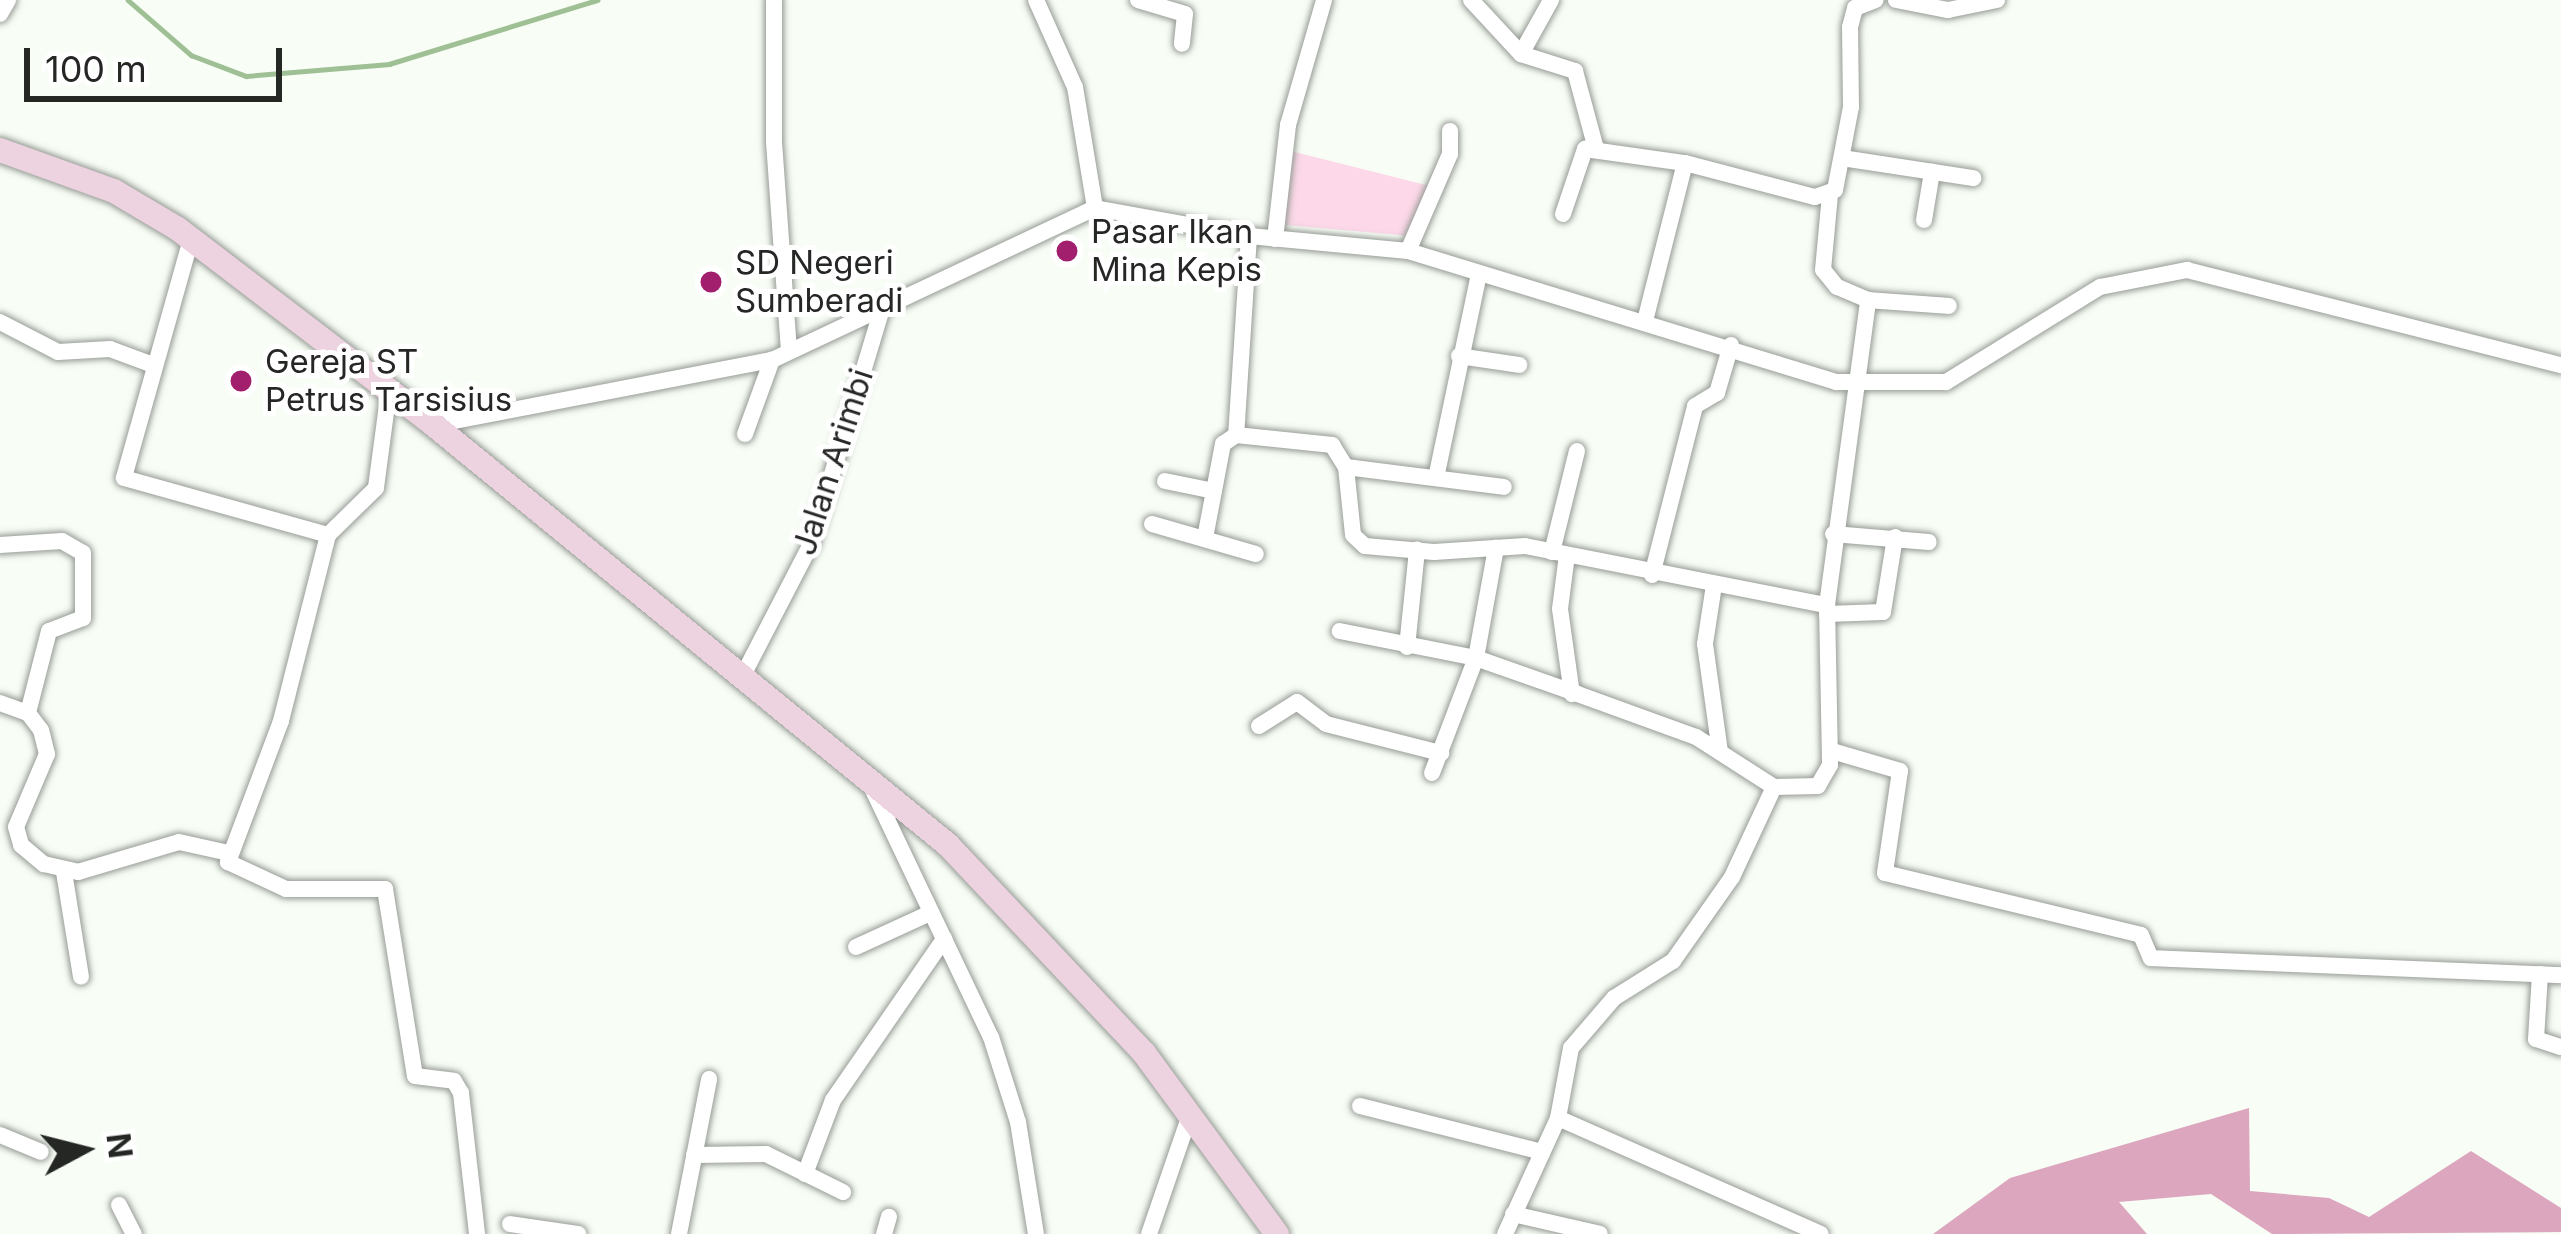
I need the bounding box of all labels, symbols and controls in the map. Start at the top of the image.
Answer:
scale bar [30,24,288,98]
text: 100 m [45,47,147,91]
place label: Pasar Ikan Mina Kepis [1091,212,1262,290]
marker: Pasar Ikan Mina Kepis [1054,238,1080,264]
place label: SD Negeri Sumberadi [735,243,903,321]
marker: SD Negeri Sumberadi [698,269,724,295]
place label: Gereja ST Petrus Tarsisius [265,342,512,420]
street label: Jalan Arimbi [784,364,882,560]
marker: Gereja ST Petrus Tarsisius [228,368,254,394]
north arrow [24,1090,144,1210]
text: N [98,1131,141,1161]

